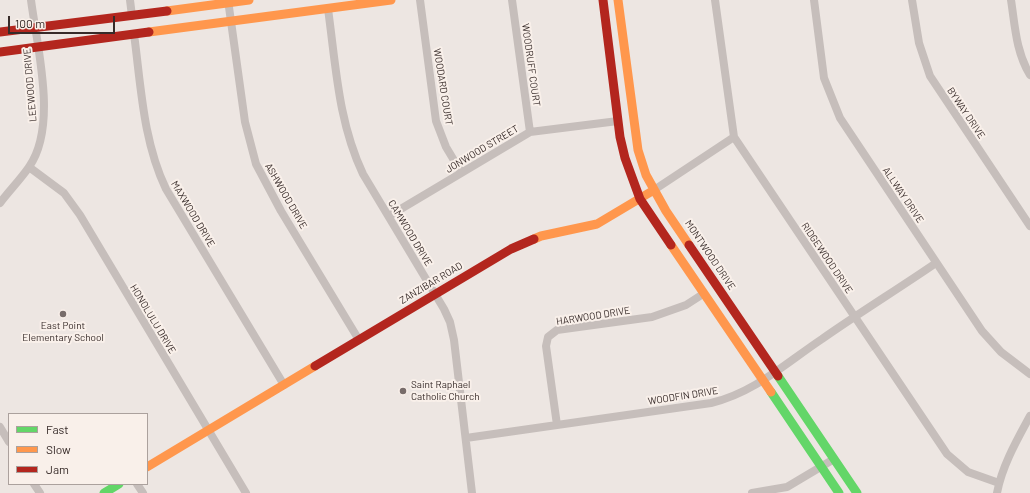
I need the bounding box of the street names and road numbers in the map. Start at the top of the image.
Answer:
street label: WOODRUFF COURT [519,23,543,107]
street label: LEEWOOD DRIVE [21,48,39,122]
street label: WOODARD COURT [431,48,455,126]
street label: BYWAY DRIVE [944,85,988,141]
street label: JONWOOD STREET [443,122,521,176]
street label: ASHWOOD DRIVE [262,161,310,231]
street label: ALLWAY DRIVE [880,165,926,225]
street label: MAXWOOD DRIVE [169,179,217,249]
street label: CAMWOOD DRIVE [386,198,434,268]
street label: MONTWOOD DRIVE [682,218,738,292]
street label: RIDGEWOOD DRIVE [799,220,855,296]
street label: ZANZIBAR ROAD [397,260,465,306]
street label: HONOLULU DRIVE [128,282,178,356]
street label: HARWOOD DRIVE [555,304,631,328]
street label: WOODFIN DRIVE [647,385,719,407]

